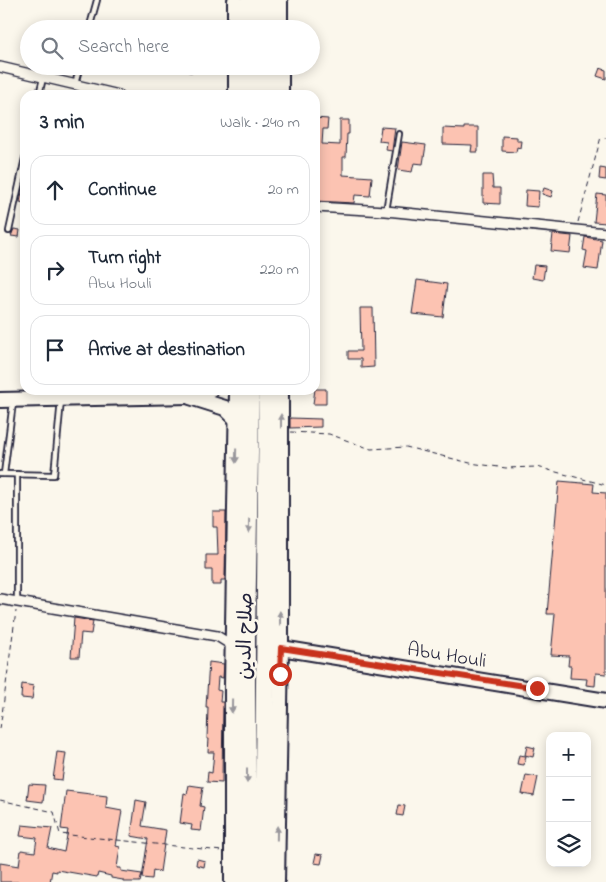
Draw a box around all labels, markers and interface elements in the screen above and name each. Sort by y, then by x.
search box [20,20,320,75]
icon: search [38,34,66,62]
text: Search here [78,34,169,61]
text: 3 min [40,108,84,138]
text: Walk · 240 m [220,111,300,135]
icon: ahead [41,176,69,204]
text: Continue [88,177,156,204]
text: 20 m [268,178,299,202]
text: Turn right [88,245,161,272]
icon: right [41,256,69,284]
text: 220 m [260,258,299,282]
text: Abu Houli [88,272,152,296]
icon: arrive [41,336,69,364]
text: Arrive at destination [88,337,245,364]
one-way arrow [277,413,285,429]
one-way arrow [232,448,240,464]
one-way arrow [244,518,252,534]
street label: صلاح الدين [231,592,262,680]
one-way arrow [276,610,284,626]
street label: Abu Houli [405,636,488,677]
route start [269,663,292,686]
route end [526,677,549,700]
one-way arrow [228,698,236,714]
map controls [546,732,591,867]
button: + [546,732,591,777]
one-way arrow [243,768,251,784]
button: − [546,777,591,822]
button: layers [546,822,591,867]
one-way arrow [273,825,281,841]

